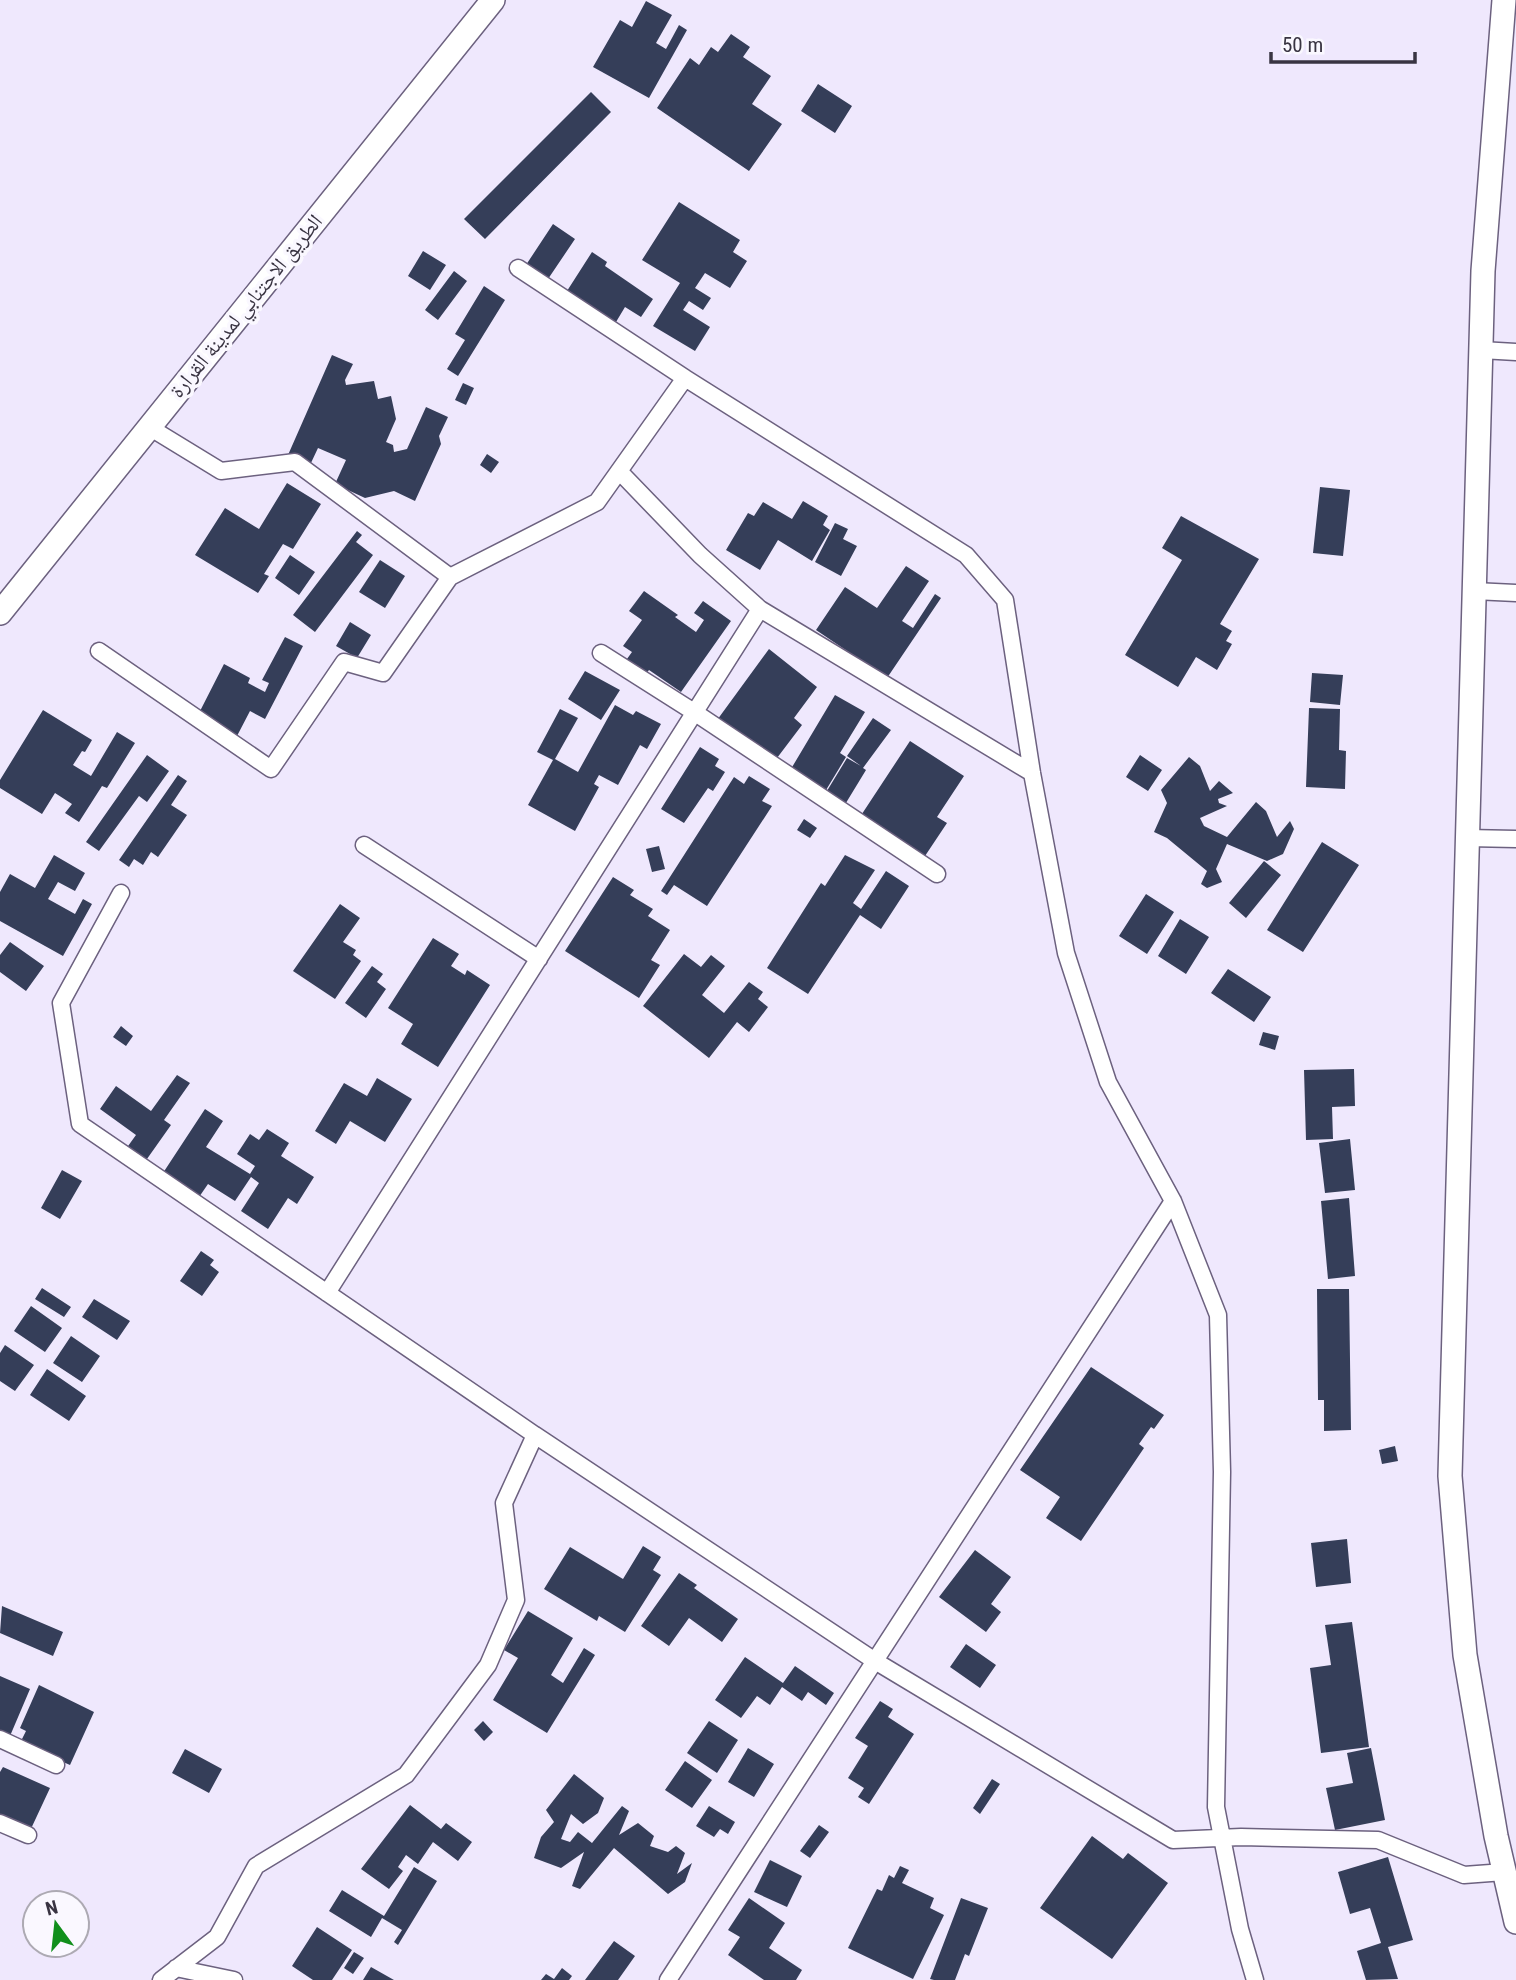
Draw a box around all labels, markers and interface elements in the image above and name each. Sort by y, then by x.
scale bar [1271,21,1414,65]
text: 50 m [1282,33,1323,57]
street label: الطريق الاجتنابي لمدينة القرارة [165,210,331,405]
north arrow [21,1889,91,1959]
text: N [43,1895,60,1921]

